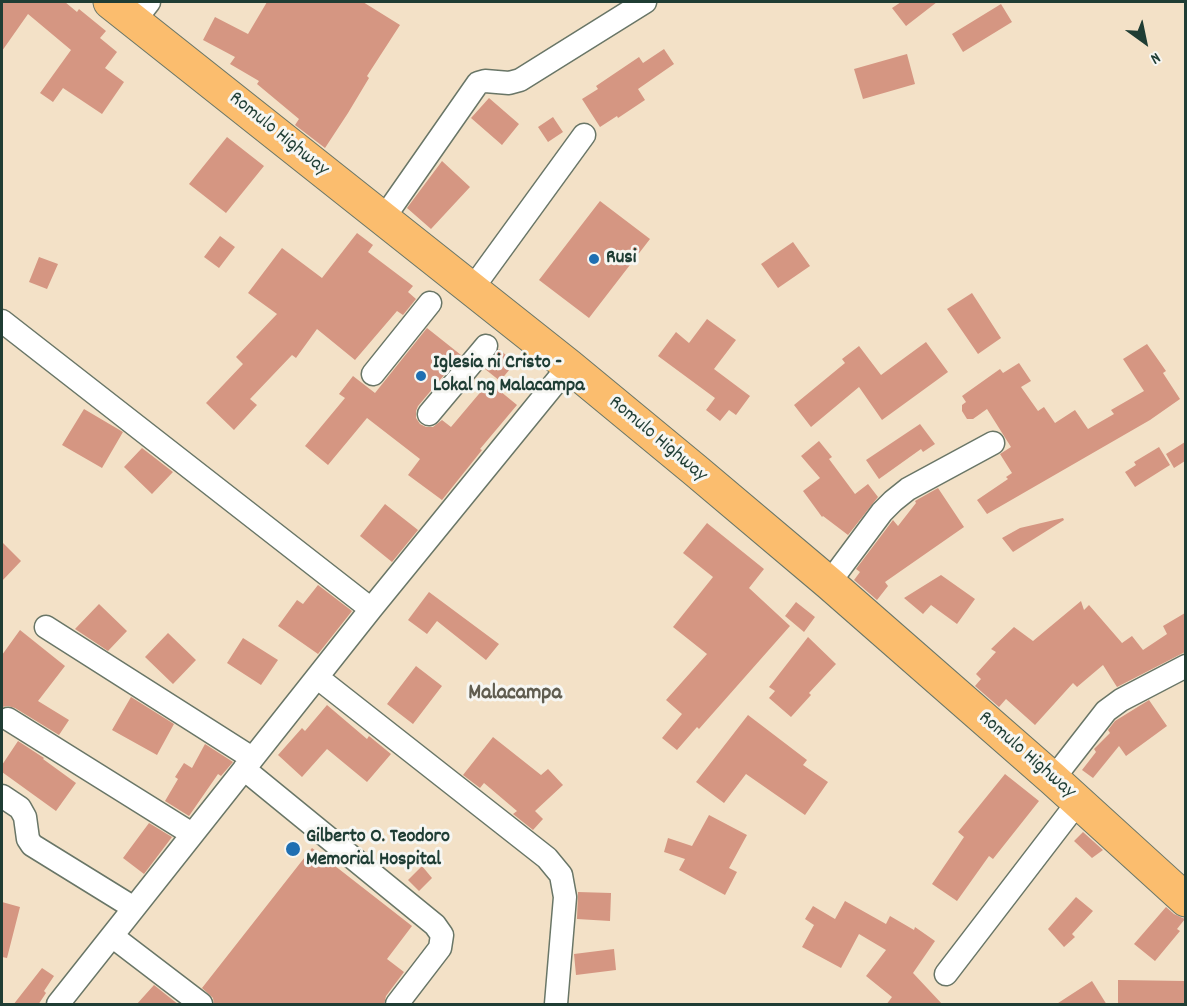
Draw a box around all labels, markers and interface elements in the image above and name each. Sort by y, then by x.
north arrow [1115,12,1175,72]
text: N [1145,46,1165,69]
street label: Romulo Highway [223,87,333,183]
place label: Rusi [606,247,636,271]
marker: Rusi [587,252,601,266]
place label: Iglesia ni Cristo - Lokal ng Malacampa [433,352,585,399]
marker: Iglesia ni Cristo - Lokal ng Malacampa [414,369,428,383]
street label: Romulo Highway [603,392,711,488]
district label: Malacampa [468,682,562,708]
street label: Romulo Highway [972,707,1080,805]
place label: Gilberto O. Teodoro Memorial Hospital [306,826,450,873]
marker: Gilberto O. Teodoro Memorial Hospital [284,840,302,858]

